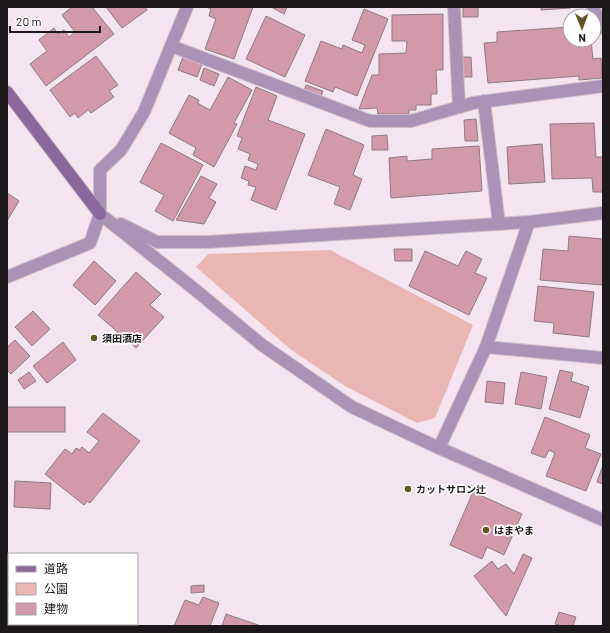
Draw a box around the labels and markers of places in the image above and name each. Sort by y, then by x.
place label: 須田酒店 [102,332,142,344]
marker: 須田酒店 [89,333,99,343]
place label: カットサロン辻 [416,483,486,495]
marker: カットサロン辻 [403,484,413,494]
place label: はまやま [494,524,534,536]
marker: はまやま [481,525,491,535]

